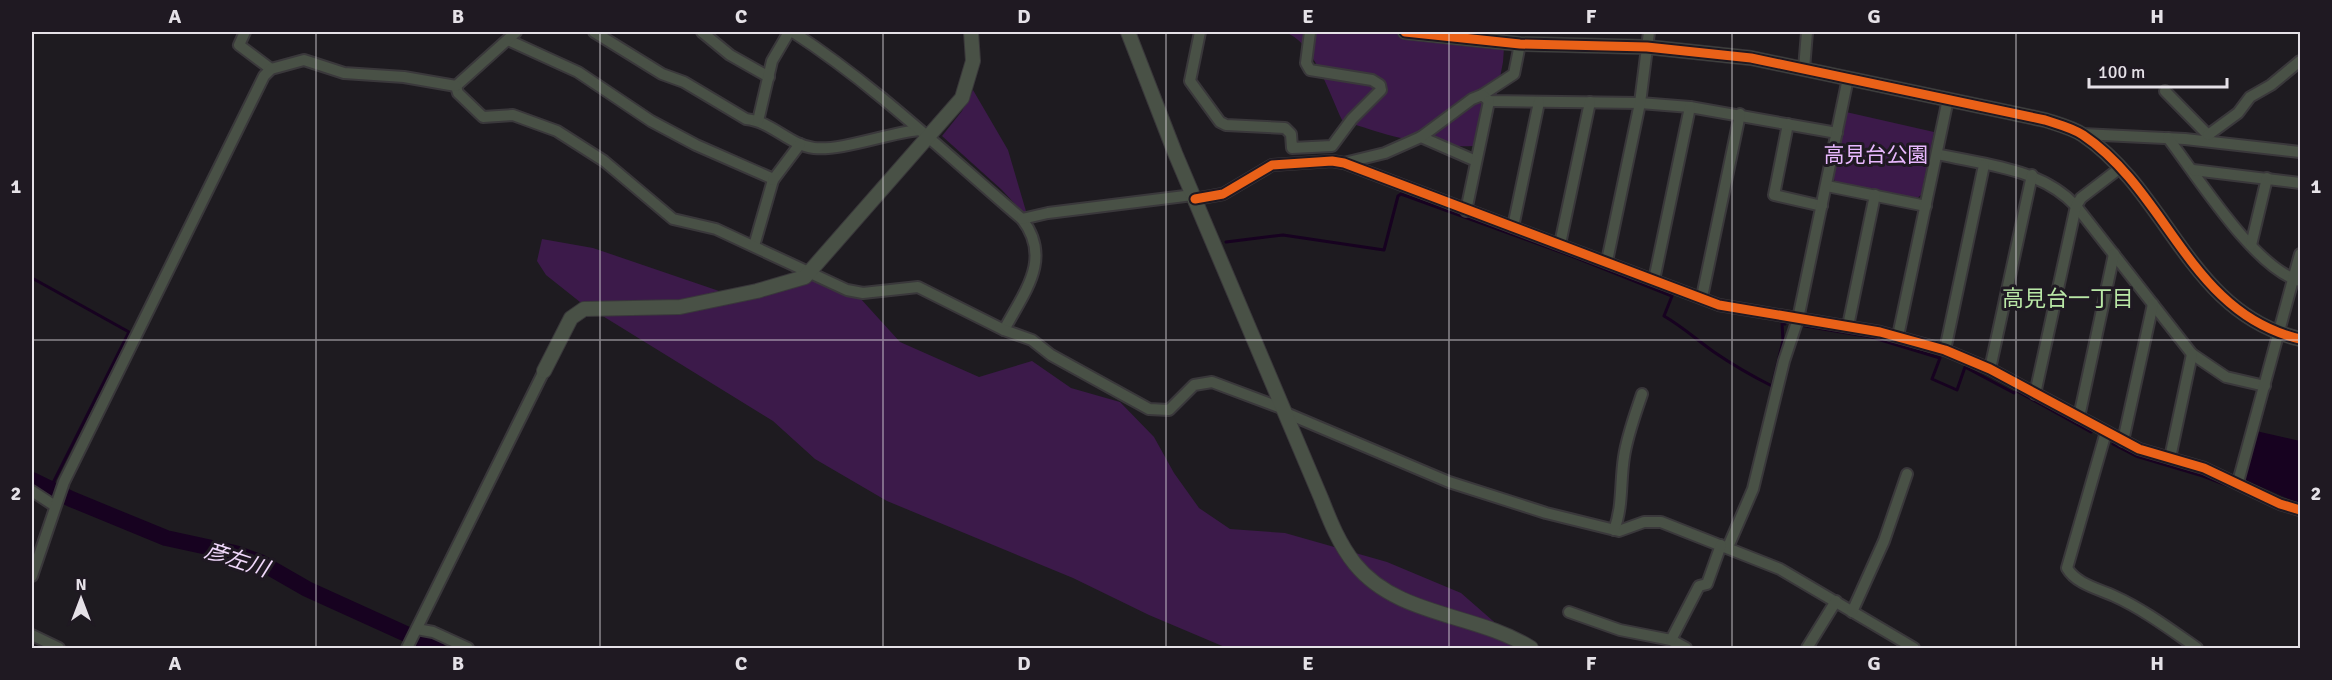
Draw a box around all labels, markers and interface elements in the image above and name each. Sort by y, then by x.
text: A [169,4,182,29]
text: B [452,4,464,29]
text: C [735,4,747,29]
text: D [1017,4,1031,29]
text: E [1302,4,1314,29]
text: F [1586,4,1597,29]
text: G [1867,4,1881,29]
text: H [2150,4,2164,29]
scale bar [2089,51,2227,89]
text: 100 m [2098,61,2145,83]
park label: 高見台公園 [1824,142,1929,168]
text: 1 [11,174,22,199]
text: 1 [2311,174,2322,199]
district label: 高見台一丁目 [2002,285,2134,312]
text: 2 [11,481,21,506]
text: 2 [2311,481,2321,506]
water label: 彦左川 [201,536,274,583]
north arrow [51,569,111,629]
text: N [75,575,87,595]
text: A [169,651,182,676]
text: B [452,651,464,676]
text: C [735,651,747,676]
text: D [1017,651,1031,676]
text: E [1302,651,1314,676]
text: F [1586,651,1597,676]
text: G [1867,651,1881,676]
text: H [2150,651,2164,676]

